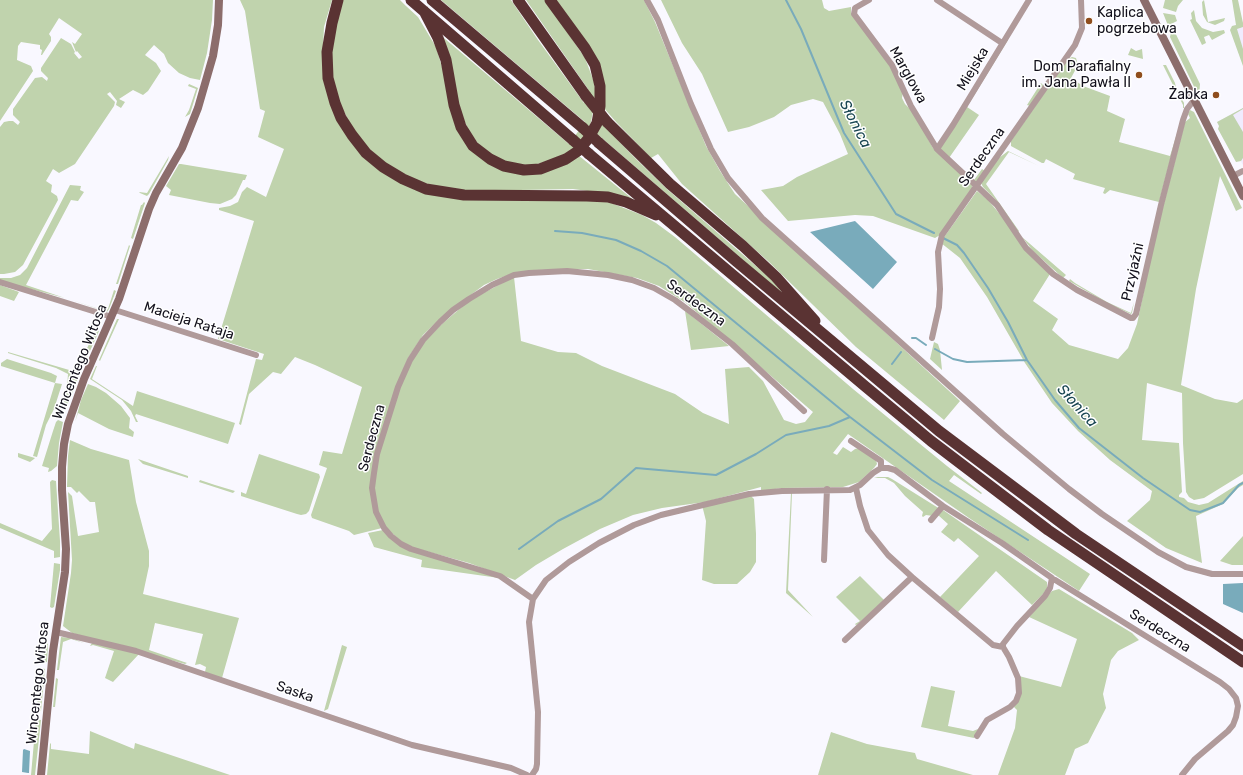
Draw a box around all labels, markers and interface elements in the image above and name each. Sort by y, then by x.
place label: Kaplica pogrzebowa [1097,5,1177,38]
marker: Kaplica pogrzebowa [1084,16,1094,26]
street label: Marglowa [886,44,930,106]
street label: Miejska [953,44,993,94]
place label: Dom Parafialny im. Jana Pawła II [1022,59,1131,92]
marker: Dom Parafialny im. Jana Pawła II [1134,70,1144,80]
place label: Żabka [1169,87,1208,103]
marker: Żabka [1211,90,1221,100]
water label: Słonica [835,97,875,151]
street label: Serdeczna [955,124,1009,190]
street label: Przyjaźni [1118,241,1148,303]
street label: Serdeczna [663,276,729,330]
street label: Macieja Rataja [142,298,236,344]
street label: Wincentego Witosa [49,302,111,422]
water label: Słonica [1053,381,1101,431]
street label: Serdeczna [355,403,389,473]
street label: Serdeczna [1126,606,1194,656]
street label: Wincentego Witosa [23,621,53,745]
street label: Saska [274,678,316,706]

